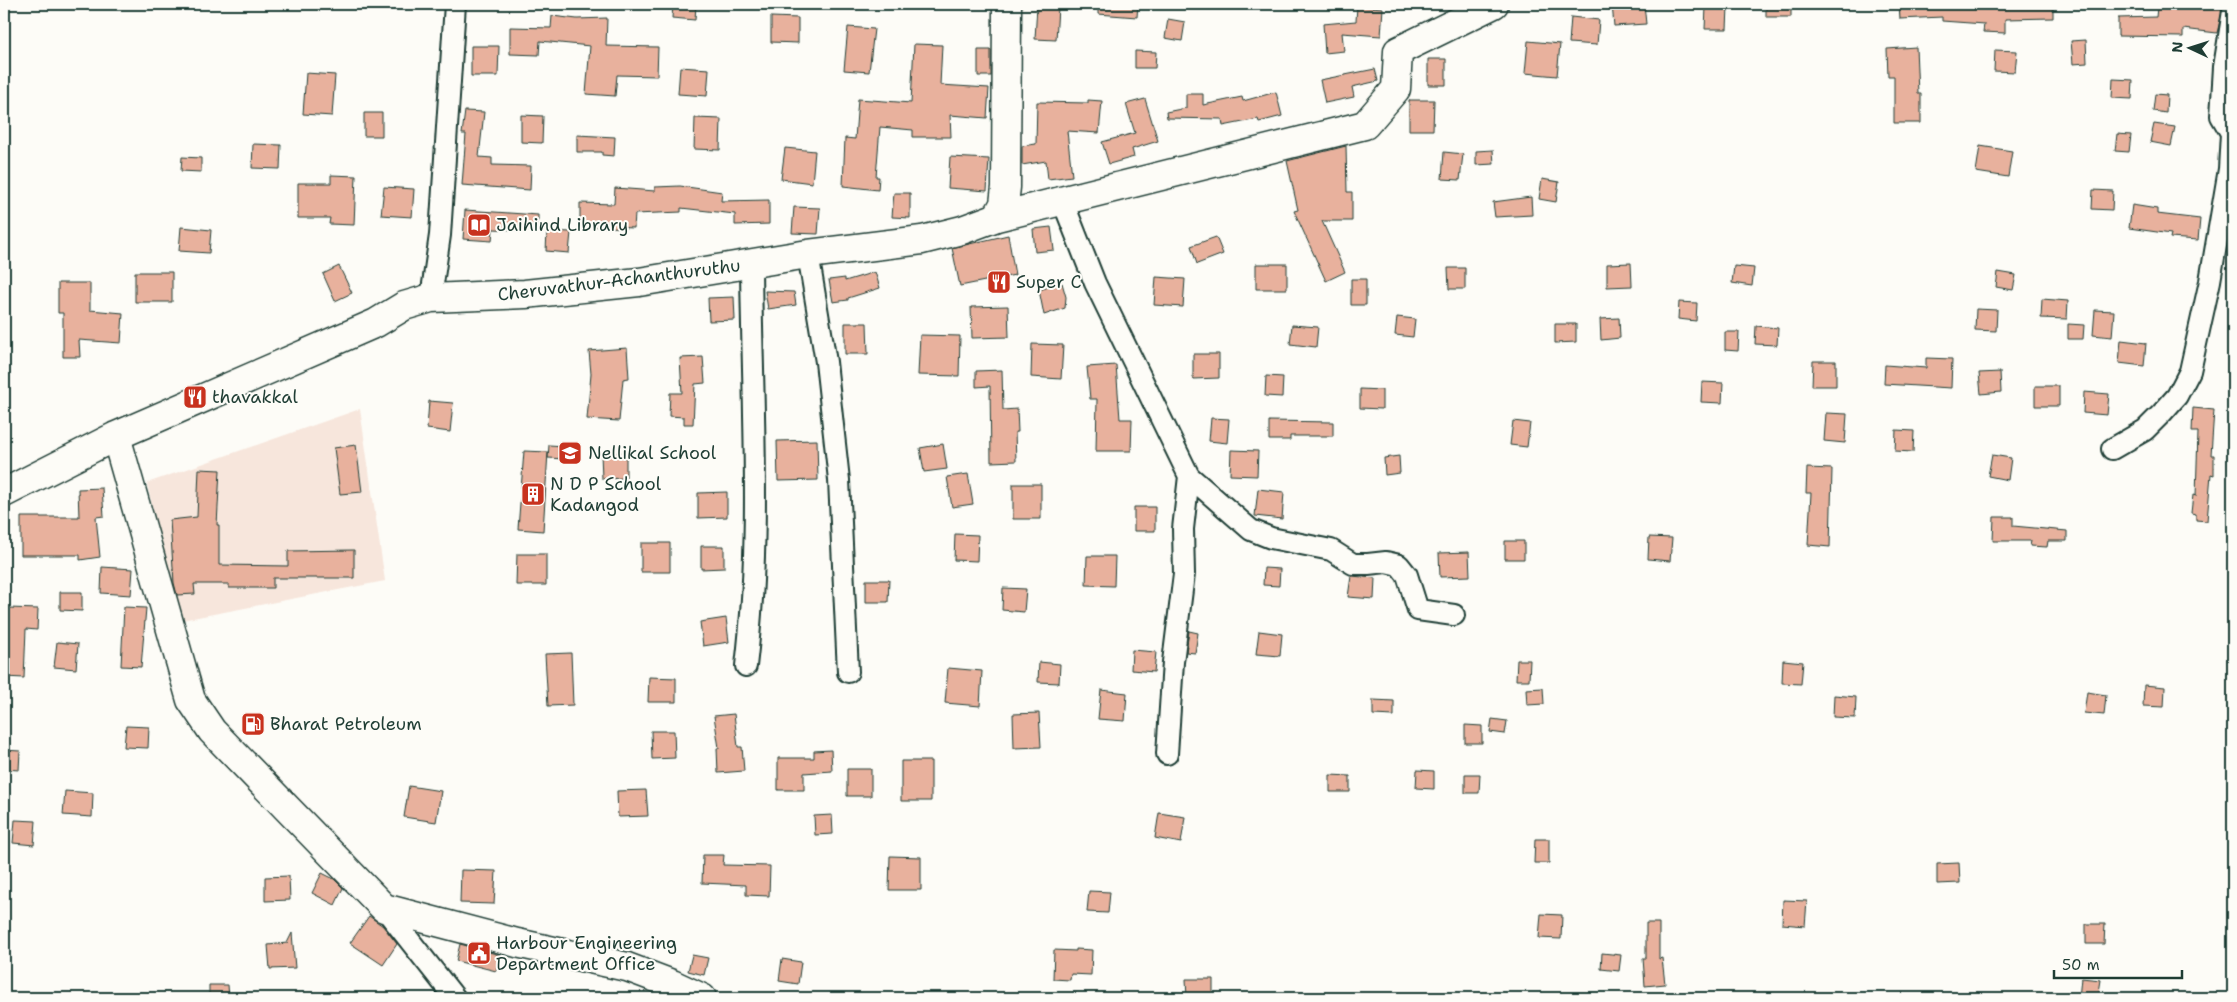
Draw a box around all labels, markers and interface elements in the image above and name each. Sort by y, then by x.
north arrow [2164,22,2214,72]
text: N [2168,41,2186,53]
library icon: Jaihind Library [466,212,492,238]
place label: Jaihind Library [496,213,628,237]
street label: Cheruvathur-Achanthuruthu [496,253,742,307]
restaurant icon: Super C [986,269,1012,295]
place label: Super C [1016,270,1082,294]
restaurant icon: thavakkal [182,384,208,410]
place label: thavakkal [212,385,298,409]
school or university icon: Nellikal School [557,440,583,466]
place label: Nellikal School [588,441,717,465]
place label: N D P School Kadangod [550,472,662,517]
building icon: N D P School Kadangod [520,481,546,507]
fuel station icon: Bharat Petroleum [240,711,266,737]
place label: Bharat Petroleum [270,712,422,736]
place label: Harbour Engineering Department Office [496,931,677,976]
public building icon: Harbour Engineering Department Office [466,940,492,966]
scale bar [2054,947,2182,979]
text: 50 m [2062,955,2100,975]

